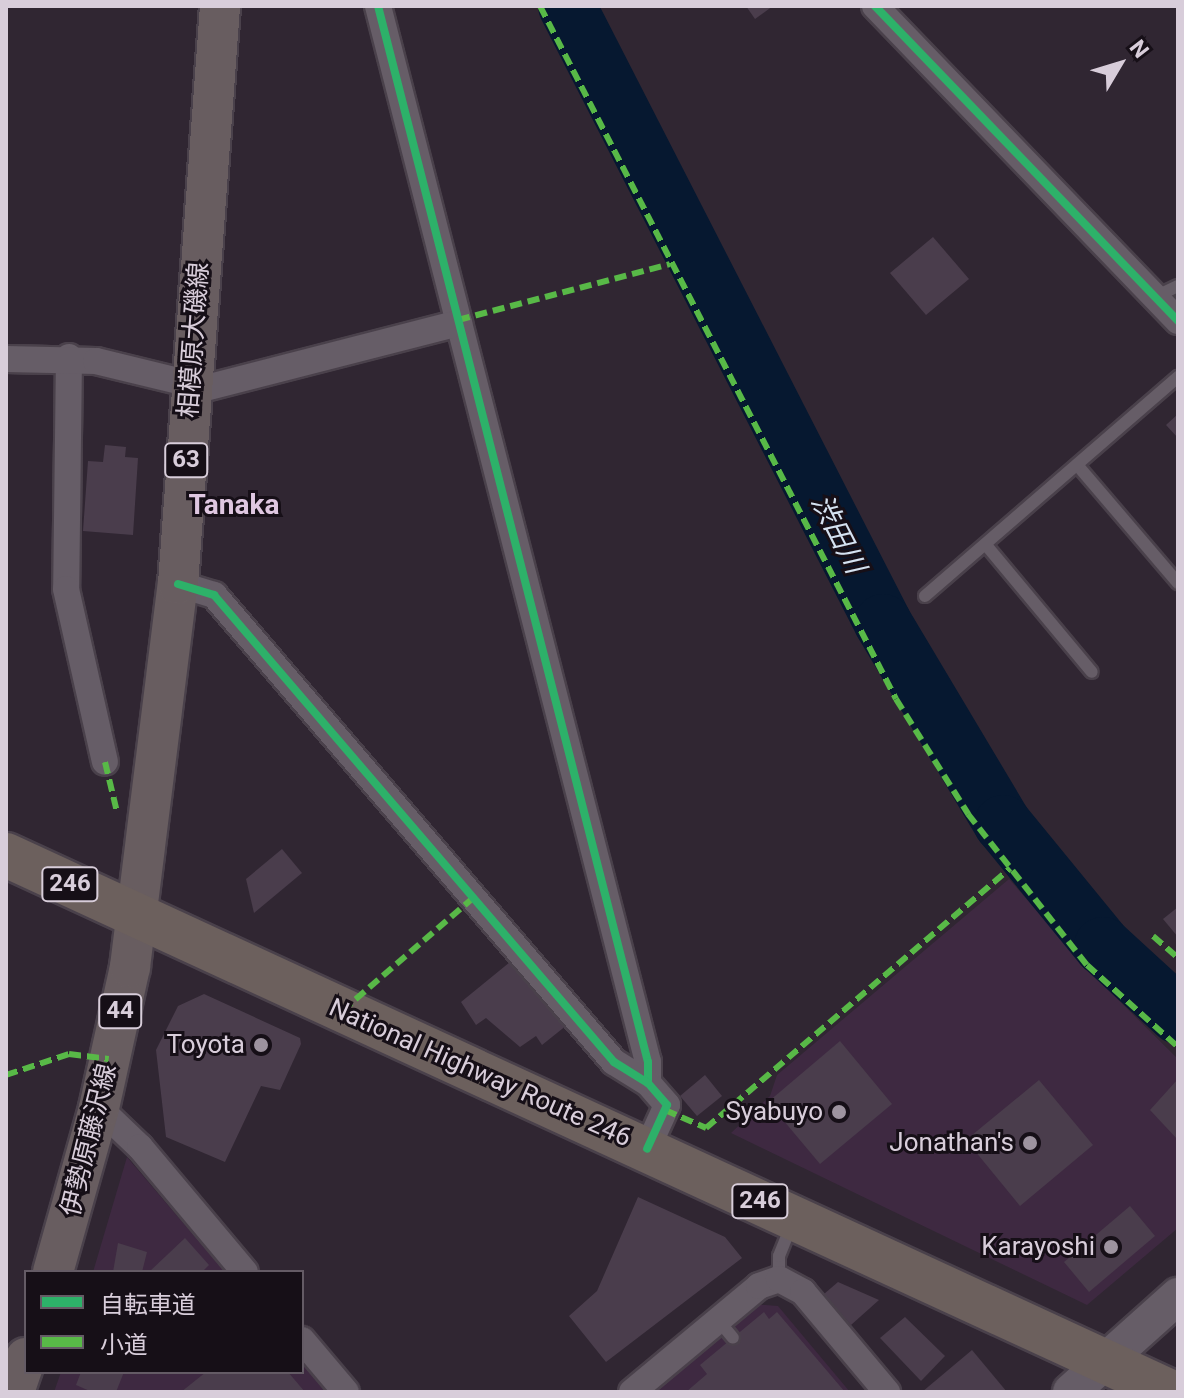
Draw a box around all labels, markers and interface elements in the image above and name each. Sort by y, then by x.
north arrow [1080,24,1160,104]
text: N [1125,35,1154,63]
street label: 相模原大磯線 [173,261,215,419]
road number: 63 [164,440,208,480]
district label: Tanaka [189,488,279,522]
water label: 渋田川 [804,489,872,579]
road number: 246 [40,864,100,904]
road number: 44 [98,991,142,1031]
street label: National Highway Route 246 [324,992,636,1154]
place label: Toyota [167,1029,245,1061]
marker: Toyota [252,1036,270,1054]
street label: 伊勢原藤沢線 [55,1061,123,1219]
place label: Syabuyo [725,1096,823,1128]
marker: Syabuyo [830,1103,848,1121]
place label: Jonathan's [889,1127,1014,1159]
marker: Jonathan's [1021,1134,1039,1152]
road number: 246 [730,1181,790,1221]
place label: Karayoshi [981,1231,1095,1263]
marker: Karayoshi [1102,1238,1120,1256]
legend [24,1270,304,1374]
text: 自転車道 [100,1291,196,1319]
text: 小道 [100,1331,148,1359]

